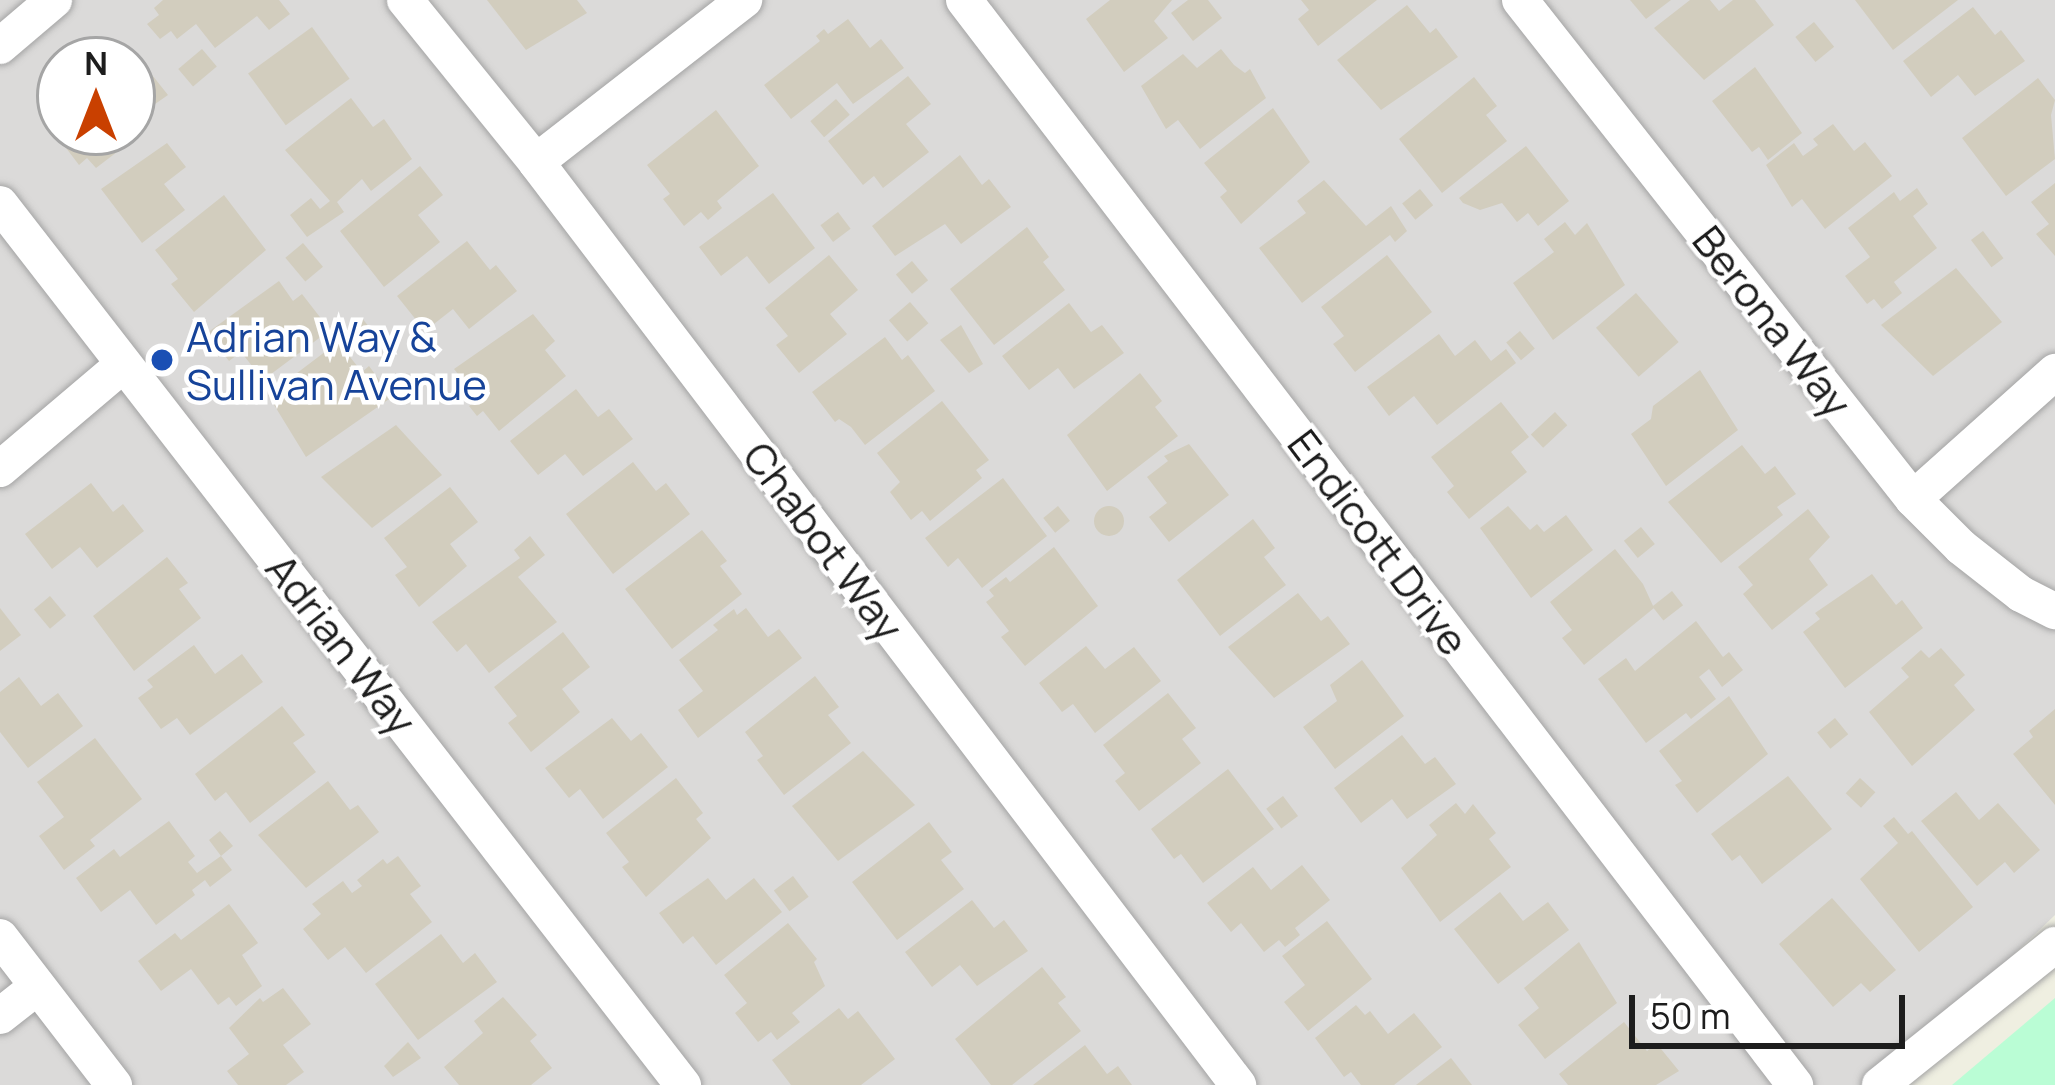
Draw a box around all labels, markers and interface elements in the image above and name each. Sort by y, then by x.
north arrow [36,36,156,156]
text: N [84,40,108,85]
street label: Berona Way [1683,216,1863,426]
place label: Adrian Way & Sullivan Avenue [186,311,487,410]
marker: Adrian Way & Sullivan Avenue [149,347,175,373]
street label: Endicott Drive [1278,420,1480,664]
street label: Chabot Way [733,432,915,650]
street label: Adrian Way [256,544,428,744]
scale bar [1635,971,1911,1045]
text: 50 m [1650,991,1730,1040]

